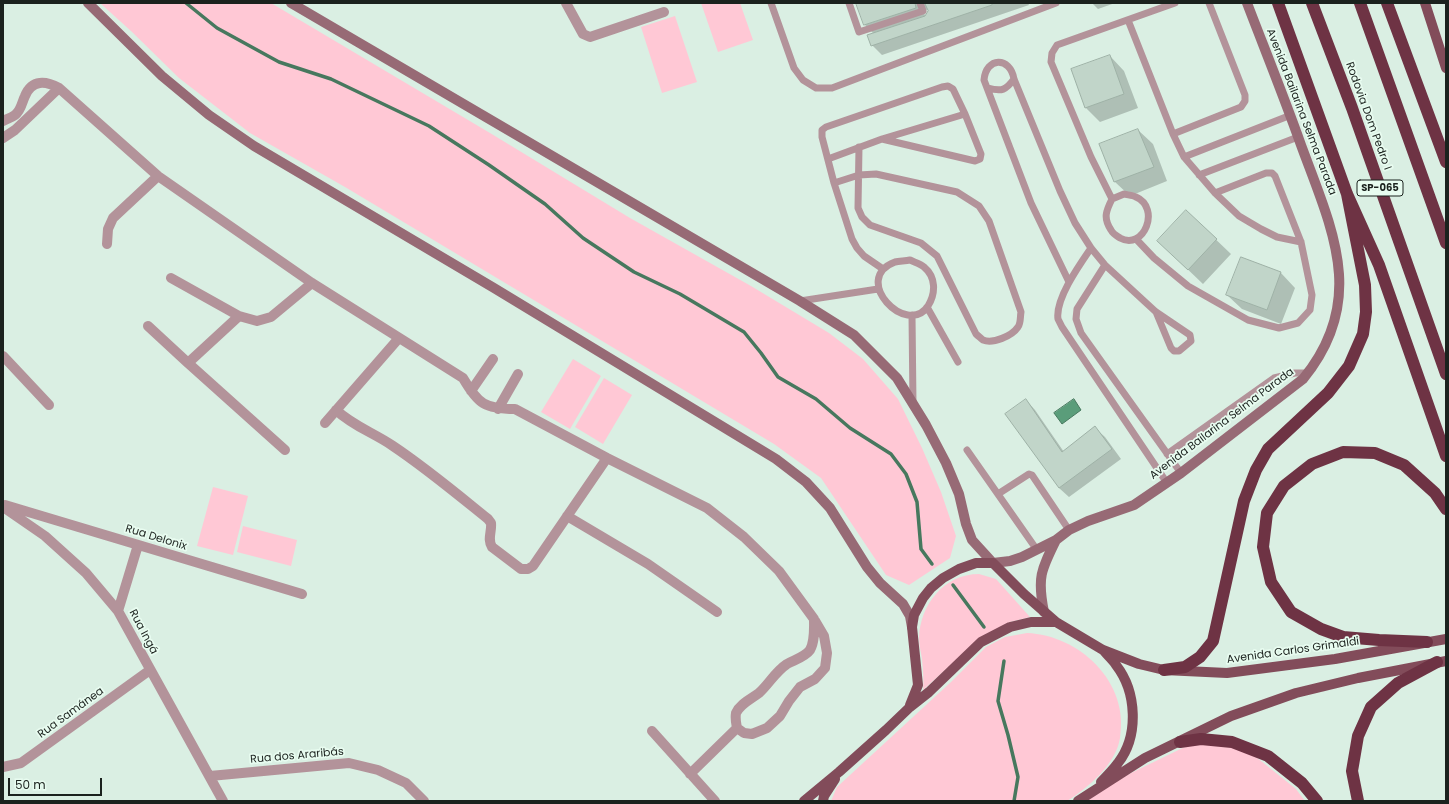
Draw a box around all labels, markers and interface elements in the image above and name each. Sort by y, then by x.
street label: Avenida Bailarina Selma Parada [1263,27,1339,197]
street label: Rodovia Dom Pedro I [1342,60,1394,172]
road number: SP-065 [1357,180,1403,196]
street label: Avenida Bailarina Selma Parada [1147,365,1297,483]
street label: Rua Delonix [124,522,188,554]
street label: Rua Ingá [126,607,160,657]
street label: Avenida Carlos Grimaldi [1226,635,1360,667]
street label: Rua Samánea [36,685,106,741]
street label: Rua dos Araribás [250,745,344,767]
scale bar [10,770,104,796]
text: 50 m [15,776,46,793]

